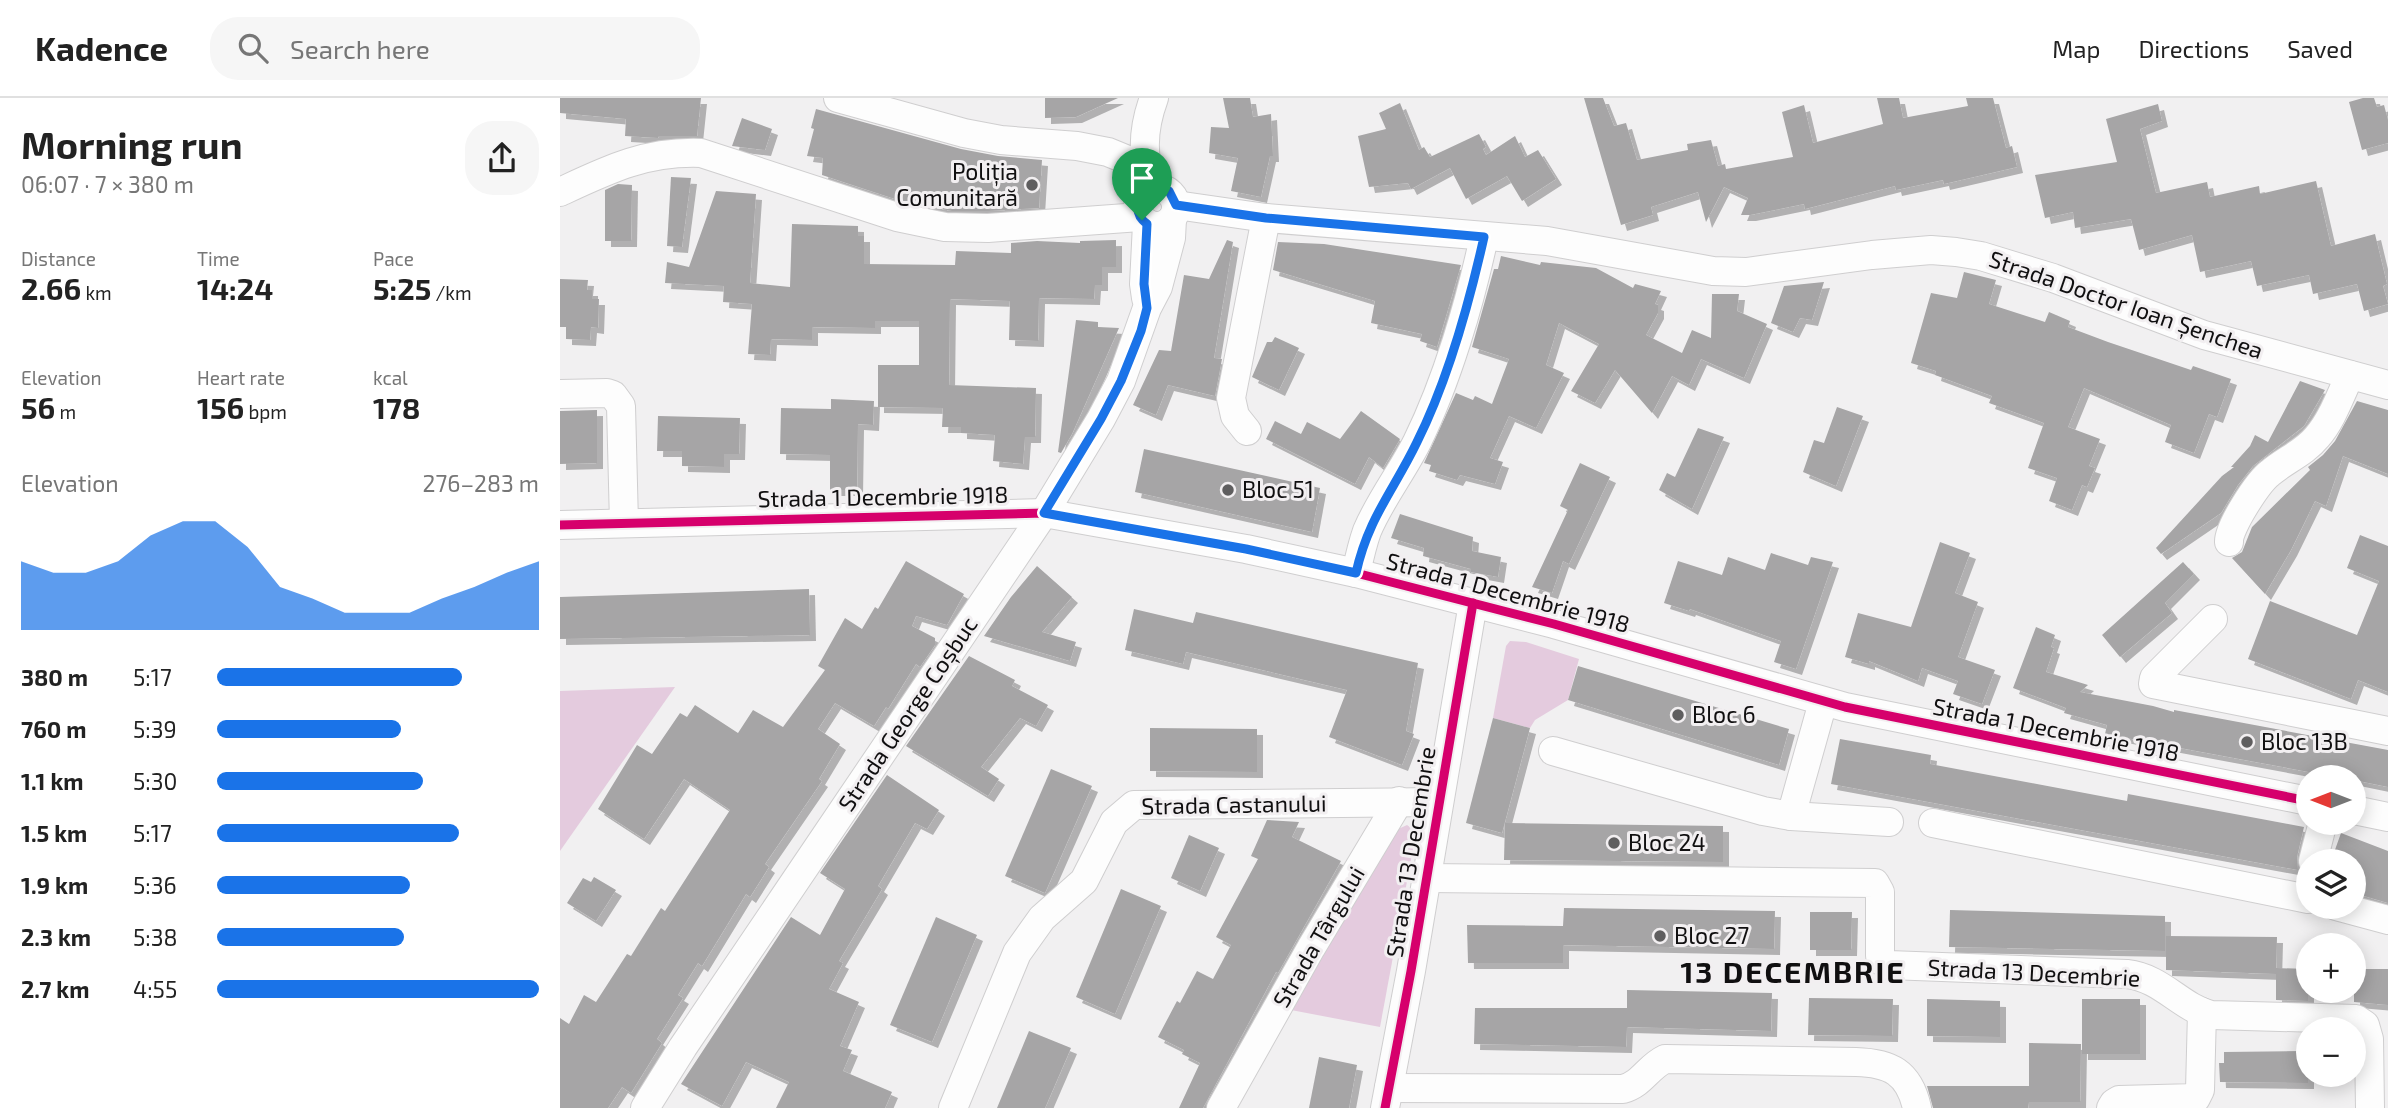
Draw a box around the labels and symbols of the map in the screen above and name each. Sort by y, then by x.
pin [1112,148,1172,220]
place label: Poliția Comunitară [896,157,1018,211]
marker: Poliția Comunitară [1024,177,1040,193]
street label: Strada Doctor Ioan Șenchea [1985,244,2267,366]
place label: Bloc 51 [1242,475,1314,503]
street label: Strada 1 Decembrie 1918 [757,480,1009,512]
marker: Bloc 51 [1220,482,1236,498]
street label: Strada 1 Decembrie 1918 [1384,546,1633,638]
street label: Strada George Coșbuc [832,611,984,817]
street label: Strada 1 Decembrie 1918 [1930,691,2182,767]
place label: Bloc 6 [1692,700,1756,728]
marker: Bloc 6 [1670,707,1686,723]
place label: Bloc 13B [2261,727,2348,755]
marker: Bloc 13B [2239,734,2255,750]
street label: Strada 13 Decembrie [1380,744,1440,959]
north arrow [2296,765,2366,835]
street label: Strada Castanului [1141,788,1327,820]
place label: Bloc 24 [1628,828,1706,856]
marker: Bloc 24 [1606,835,1622,851]
street label: Strada Târgului [1266,861,1370,1012]
place label: Bloc 27 [1674,921,1749,949]
marker: Bloc 27 [1652,928,1668,944]
street label: Strada 13 Decembrie [1927,952,2141,992]
district label: 13 DECEMBRIE [1680,953,1906,989]

